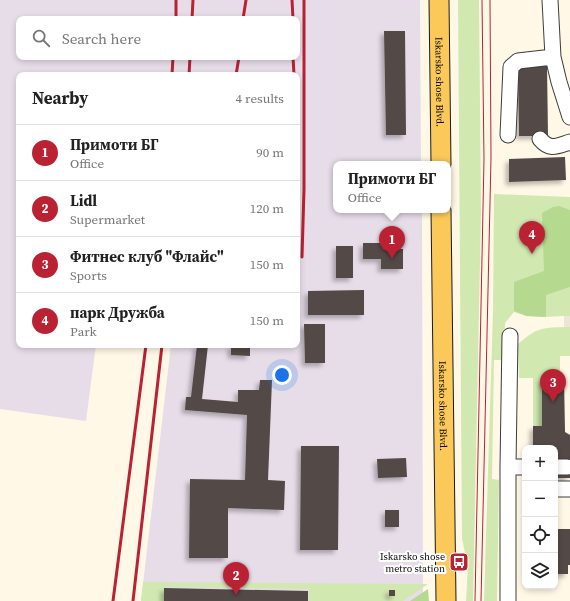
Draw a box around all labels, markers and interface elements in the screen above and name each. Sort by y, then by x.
search box [16,16,300,60]
icon: search [30,27,52,49]
text: Search here [62,28,141,49]
street label: Iskarsko shose Blvd. [433,37,447,127]
text: Nearby [32,86,88,110]
text: 4 results [236,90,284,107]
text: Примоти БГ [70,134,159,155]
text: 1 [41,144,49,161]
text: 90 m [256,144,284,161]
text: Office [70,155,104,172]
popup [333,161,451,213]
text: Примоти БГ [348,168,436,189]
text: Office [348,189,382,206]
text: Lidl [70,190,97,211]
text: 2 [41,200,49,217]
text: 120 m [250,200,284,217]
text: Supermarket [70,211,145,228]
pin: 4 [519,221,545,254]
pin: 1 [379,226,405,259]
text: Фитнес клуб "Флайс" [70,246,224,267]
text: 3 [41,256,49,273]
text: 150 m [250,256,284,273]
text: Sports [70,267,107,284]
text: парк Дружба [70,302,165,323]
text: 4 [41,312,49,329]
text: 150 m [250,312,284,329]
text: Park [70,323,97,340]
street label: Iskarsko shose Blvd. [436,361,451,451]
your location [272,365,292,385]
pin: 3 [540,369,566,402]
map controls [522,445,558,589]
button: + [522,445,558,481]
button: − [522,481,558,517]
button: locate [522,517,558,553]
place label: Iskarsko shose metro station [380,550,445,575]
bus stop icon: Iskarsko shose metro station [448,551,470,573]
button: layers [522,553,558,589]
pin: 2 [223,562,249,595]

